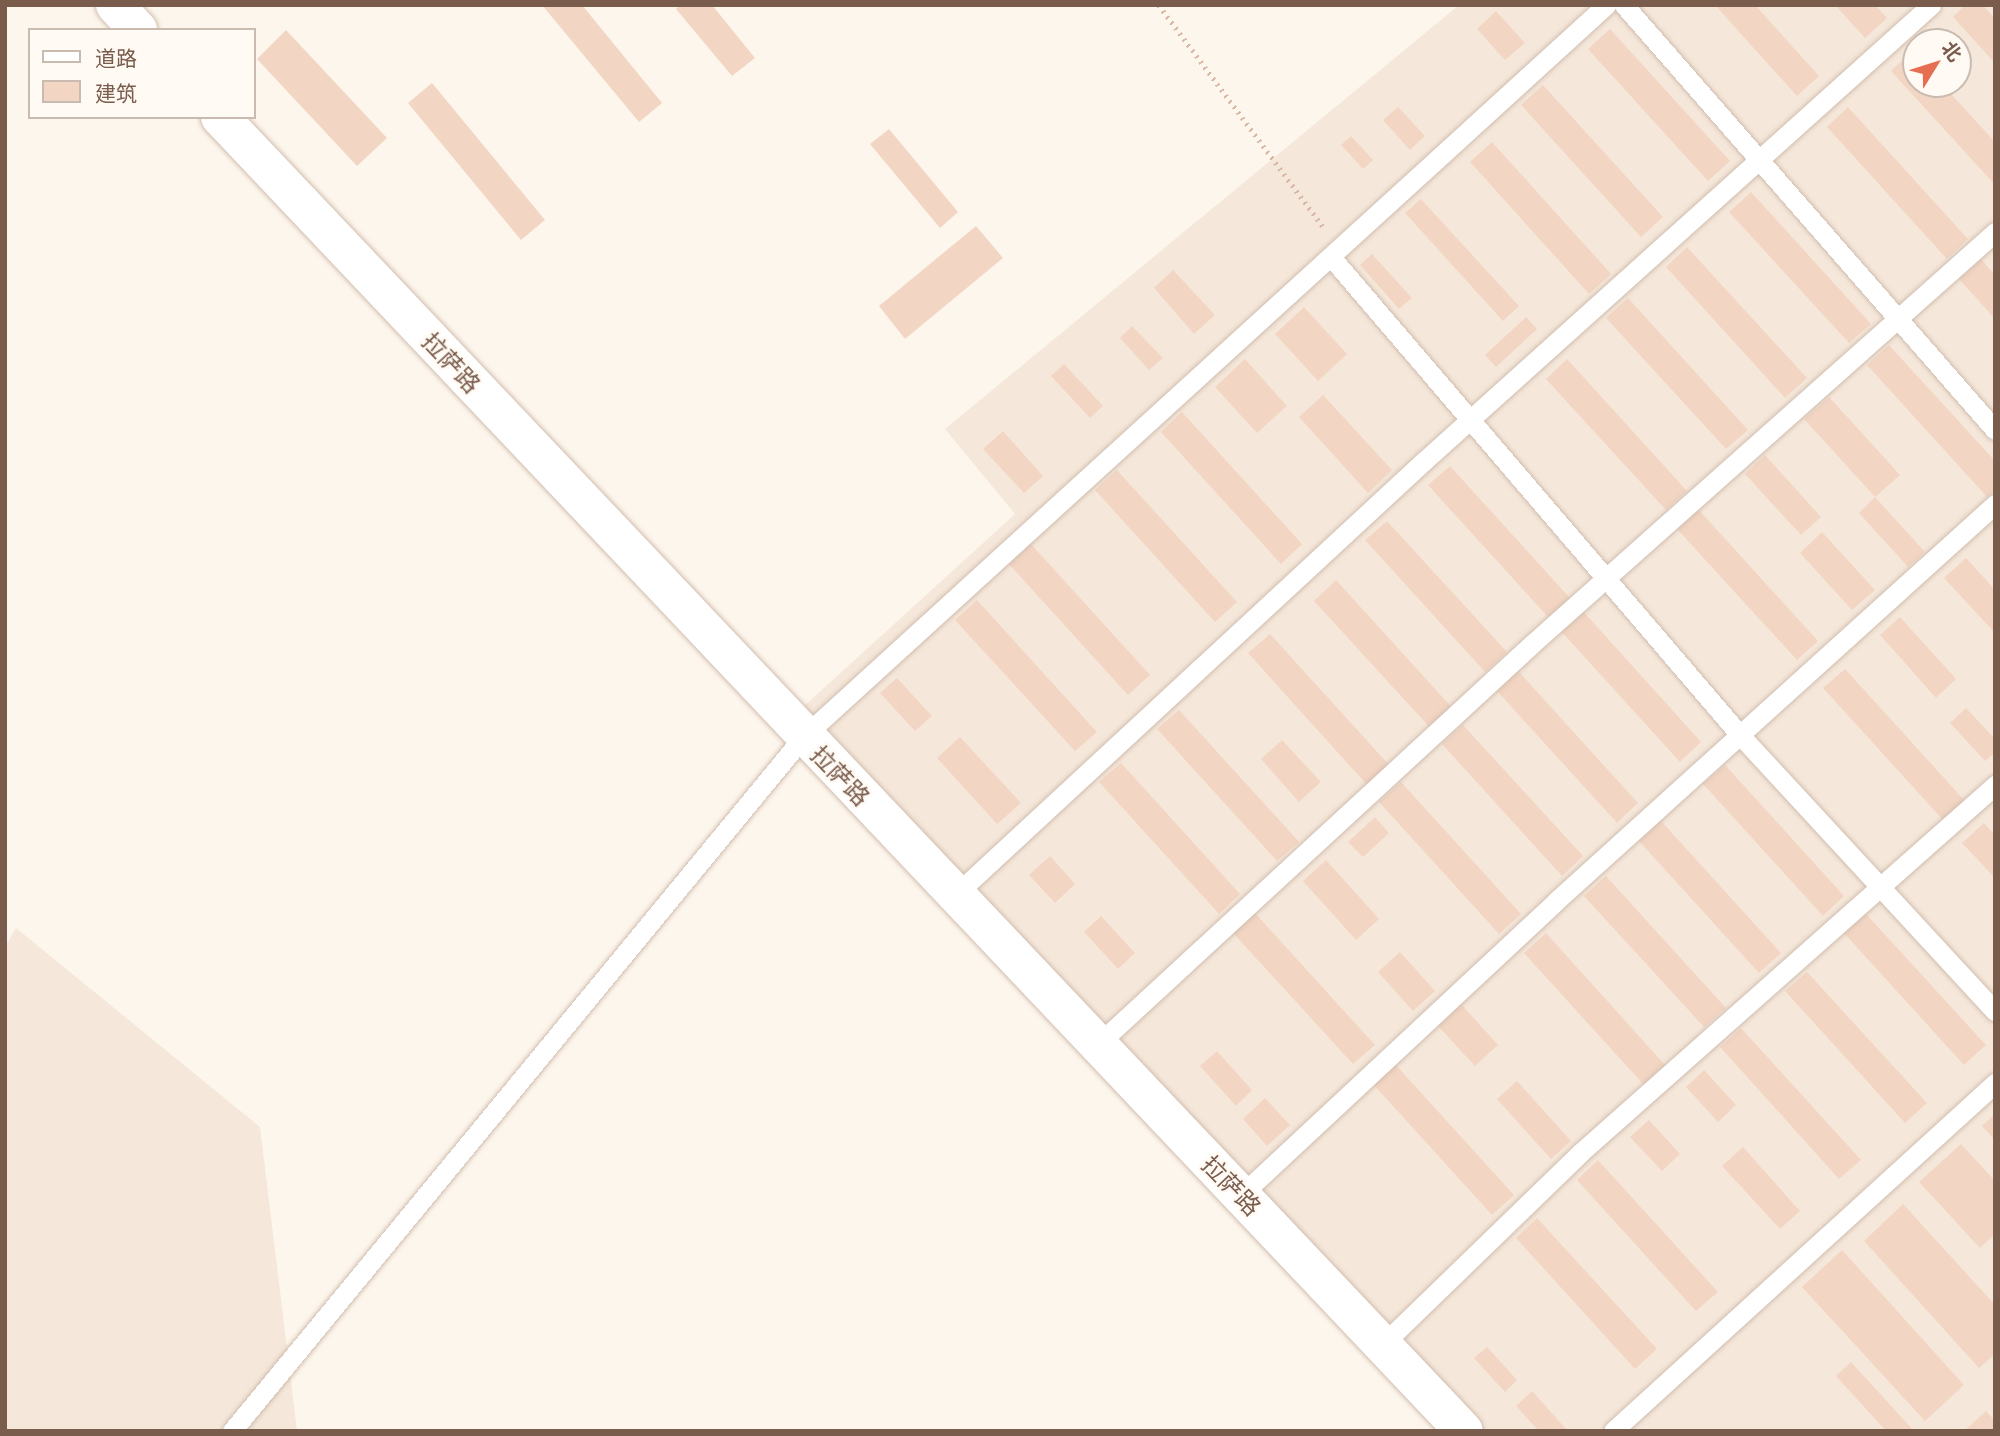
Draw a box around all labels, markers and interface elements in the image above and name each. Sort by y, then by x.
legend [28,28,256,119]
north arrow [1902,28,1972,98]
text: 北 [1937,36,1967,66]
text: 道路 [95,44,137,72]
text: 建筑 [95,79,137,107]
street label: 拉萨路 [416,327,486,399]
street label: 拉萨路 [805,740,875,812]
street label: 拉萨路 [1196,1150,1266,1222]

